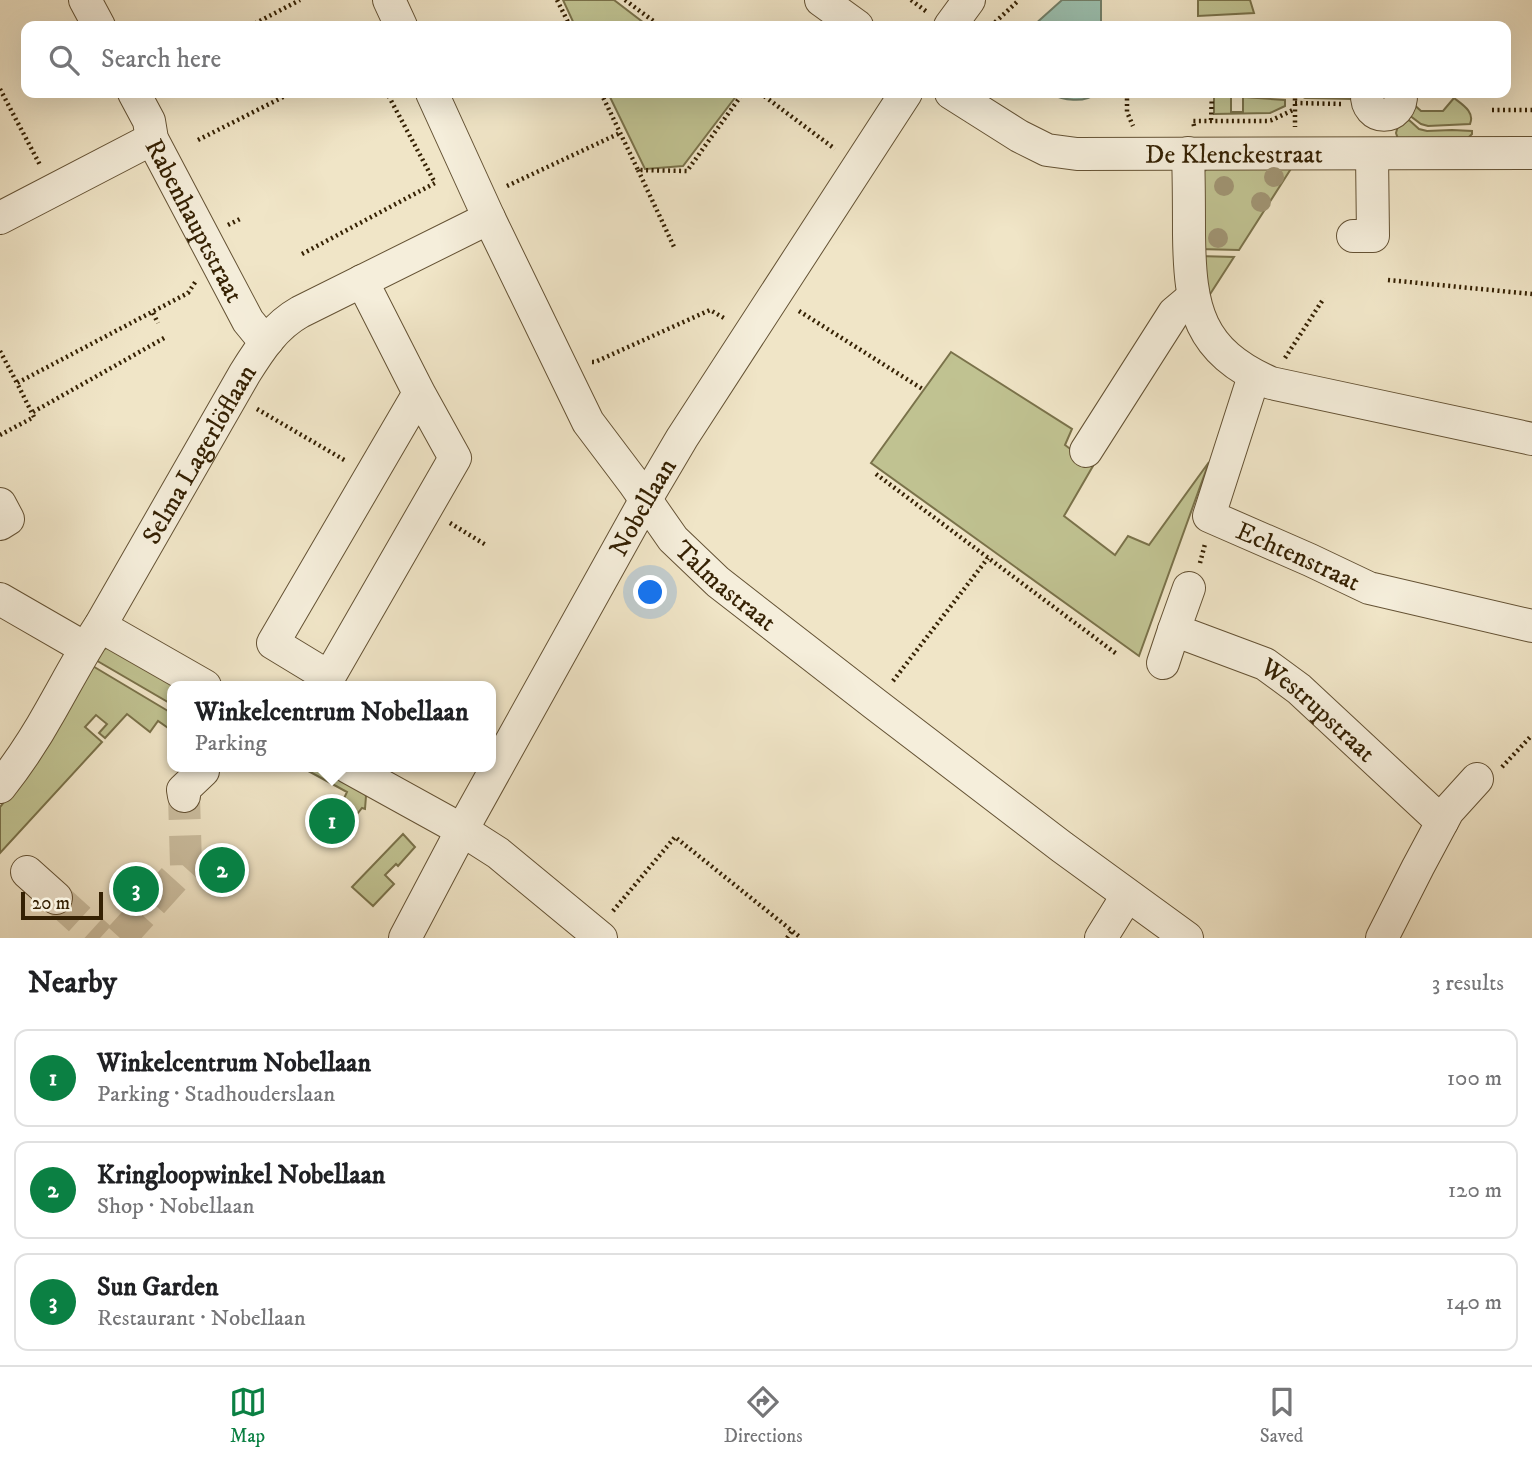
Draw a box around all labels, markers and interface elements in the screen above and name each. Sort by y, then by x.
search box [21,21,1511,98]
icon: search [45,41,83,79]
text: Search here [101,43,221,76]
street label: Rabenhauptstraat [137,133,250,309]
street label: De Klenckestraat [1145,138,1323,172]
street label: Selma Lagerlöflaan [135,358,265,551]
street label: Nobellaan [602,452,685,563]
street label: Echtenstraat [1231,515,1365,600]
street label: Talmastraat [667,534,782,639]
your location [633,575,667,609]
street label: Westrupstraat [1253,651,1382,770]
popup [167,681,496,772]
text: Winkelcentrum Nobellaan [195,696,468,729]
text: Parking [195,729,267,758]
pin: 1 [309,795,355,847]
pin: 2 [199,844,245,896]
pin: 3 [113,863,159,915]
scale bar [21,889,103,921]
text: 20 m [32,892,70,915]
text: Nearby [28,965,117,1002]
text: 3 results [1432,969,1504,998]
text: Winkelcentrum Nobellaan [97,1047,371,1080]
text: 1 [49,1064,57,1093]
text: 100 m [1447,1064,1502,1093]
text: Parking · Stadhouderslaan [97,1080,335,1109]
text: Kringloopwinkel Nobellaan [97,1159,385,1192]
text: 2 [47,1176,59,1205]
text: 120 m [1448,1176,1502,1205]
text: Shop · Nobellaan [97,1192,254,1221]
text: Sun Garden [97,1271,218,1304]
text: 3 [49,1288,57,1317]
text: 140 m [1446,1288,1502,1317]
text: Restaurant · Nobellaan [97,1304,306,1333]
tab: Map [229,1383,267,1448]
tab: Directions [724,1383,803,1448]
tab: Saved [1260,1383,1303,1448]

